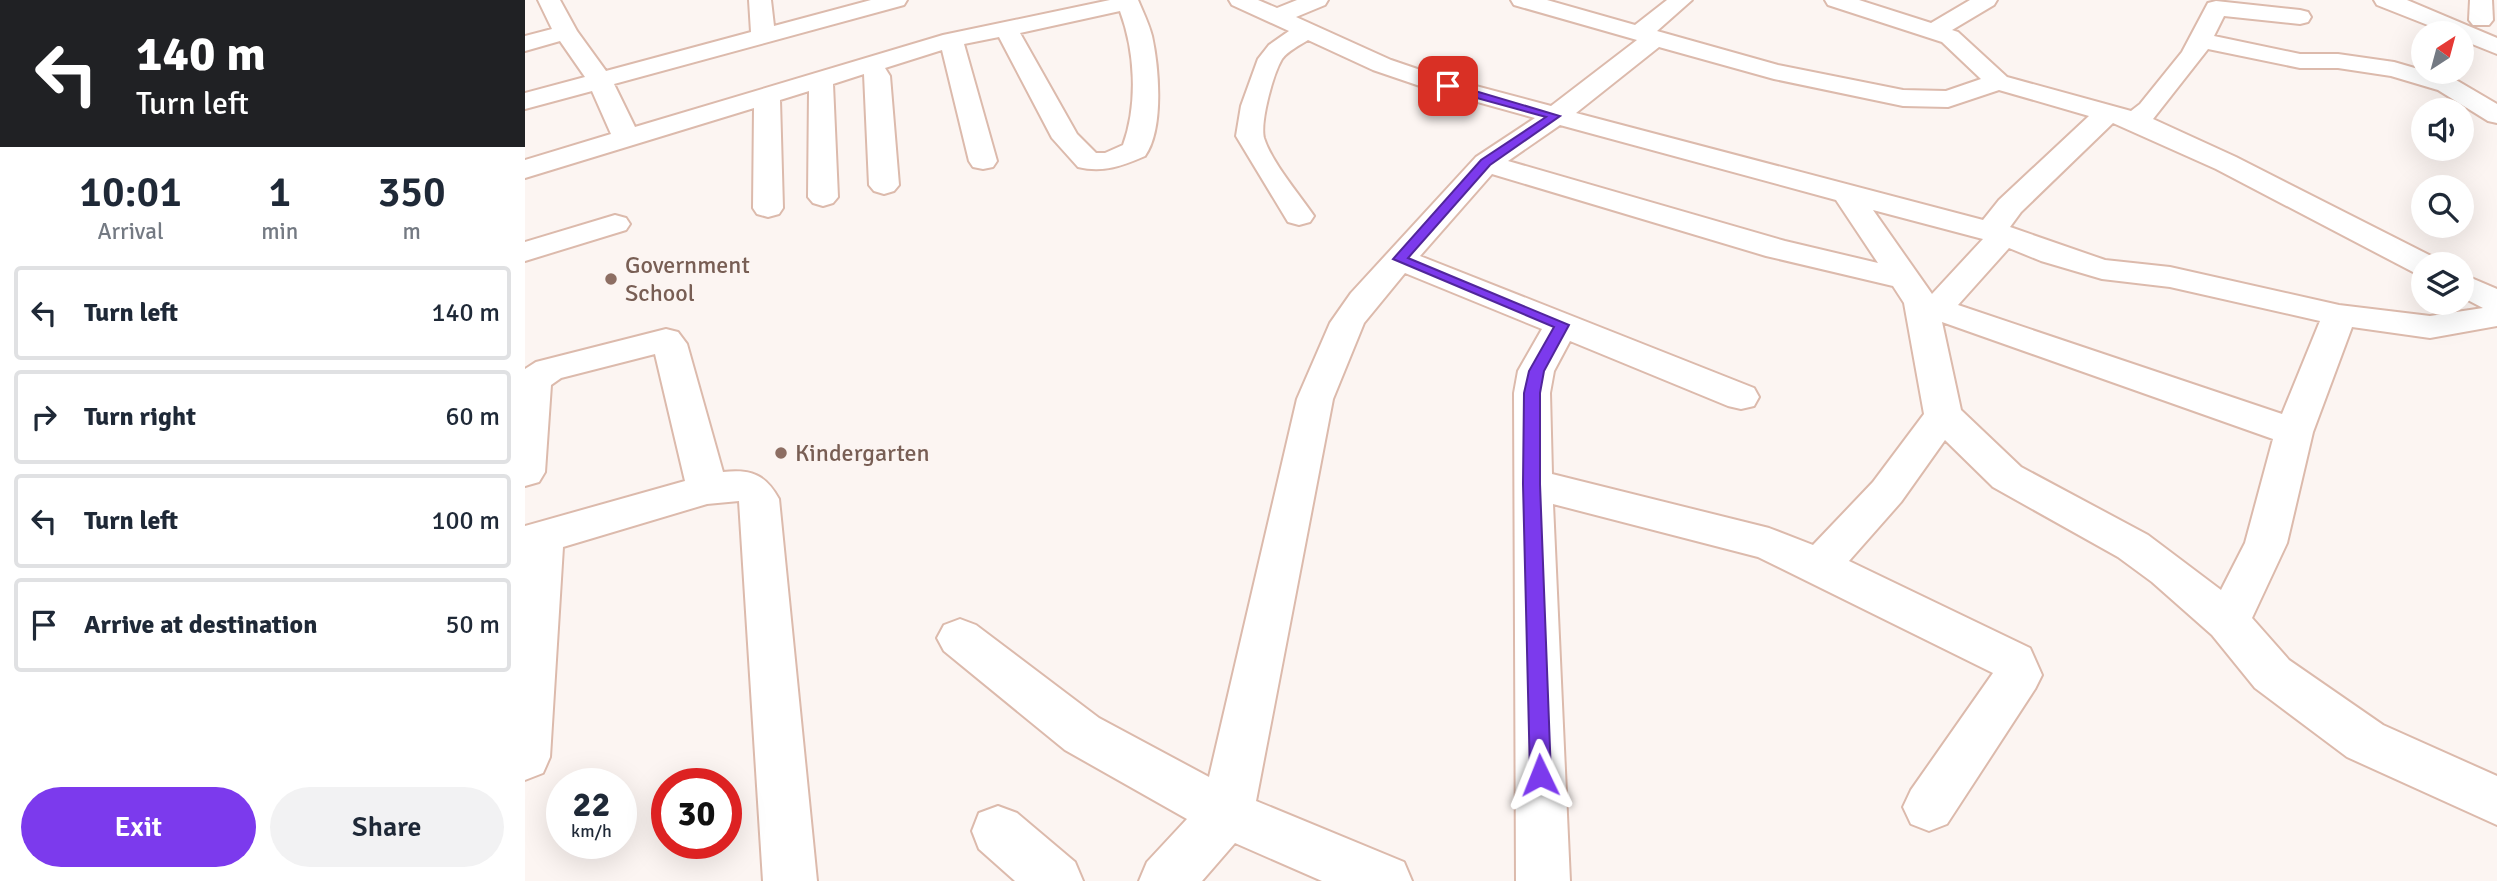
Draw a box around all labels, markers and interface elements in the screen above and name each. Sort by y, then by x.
north arrow [2411,21,2475,84]
map controls [2411,21,2474,315]
text: 140 m [136,24,266,84]
icon: left [21,28,112,119]
pin [1418,56,1478,116]
icon: arrive [1429,67,1467,105]
text: Turn left [136,84,249,123]
button: sound [2411,98,2474,161]
text: 10:01 [79,167,182,218]
text: 1 [268,167,291,218]
text: 350 [378,167,446,218]
button: search [2411,175,2474,238]
text: Arrival [97,217,164,246]
text: min [261,217,298,246]
text: m [402,217,421,246]
place label: Government School [625,250,750,308]
button: layers [2411,252,2474,315]
marker: Government School [603,271,619,287]
icon: left [25,294,63,332]
text: Turn left [84,297,178,329]
text: 140 m [431,297,500,329]
icon: right [25,398,63,436]
text: Turn right [84,401,196,433]
text: 60 m [445,401,500,433]
place label: Kindergarten [795,438,930,468]
marker: Kindergarten [773,445,789,461]
icon: left [25,502,63,540]
text: Turn left [84,505,178,537]
text: 100 m [431,505,500,537]
icon: arrive [25,606,63,644]
text: Arrive at destination [84,609,317,641]
text: 50 m [445,609,500,641]
position arrow [1503,738,1577,812]
speed limit sign: 30 [651,768,742,859]
text: 22 [573,783,610,826]
button: Exit [21,787,256,867]
button: Share [270,787,504,867]
text: km/h [571,820,612,842]

